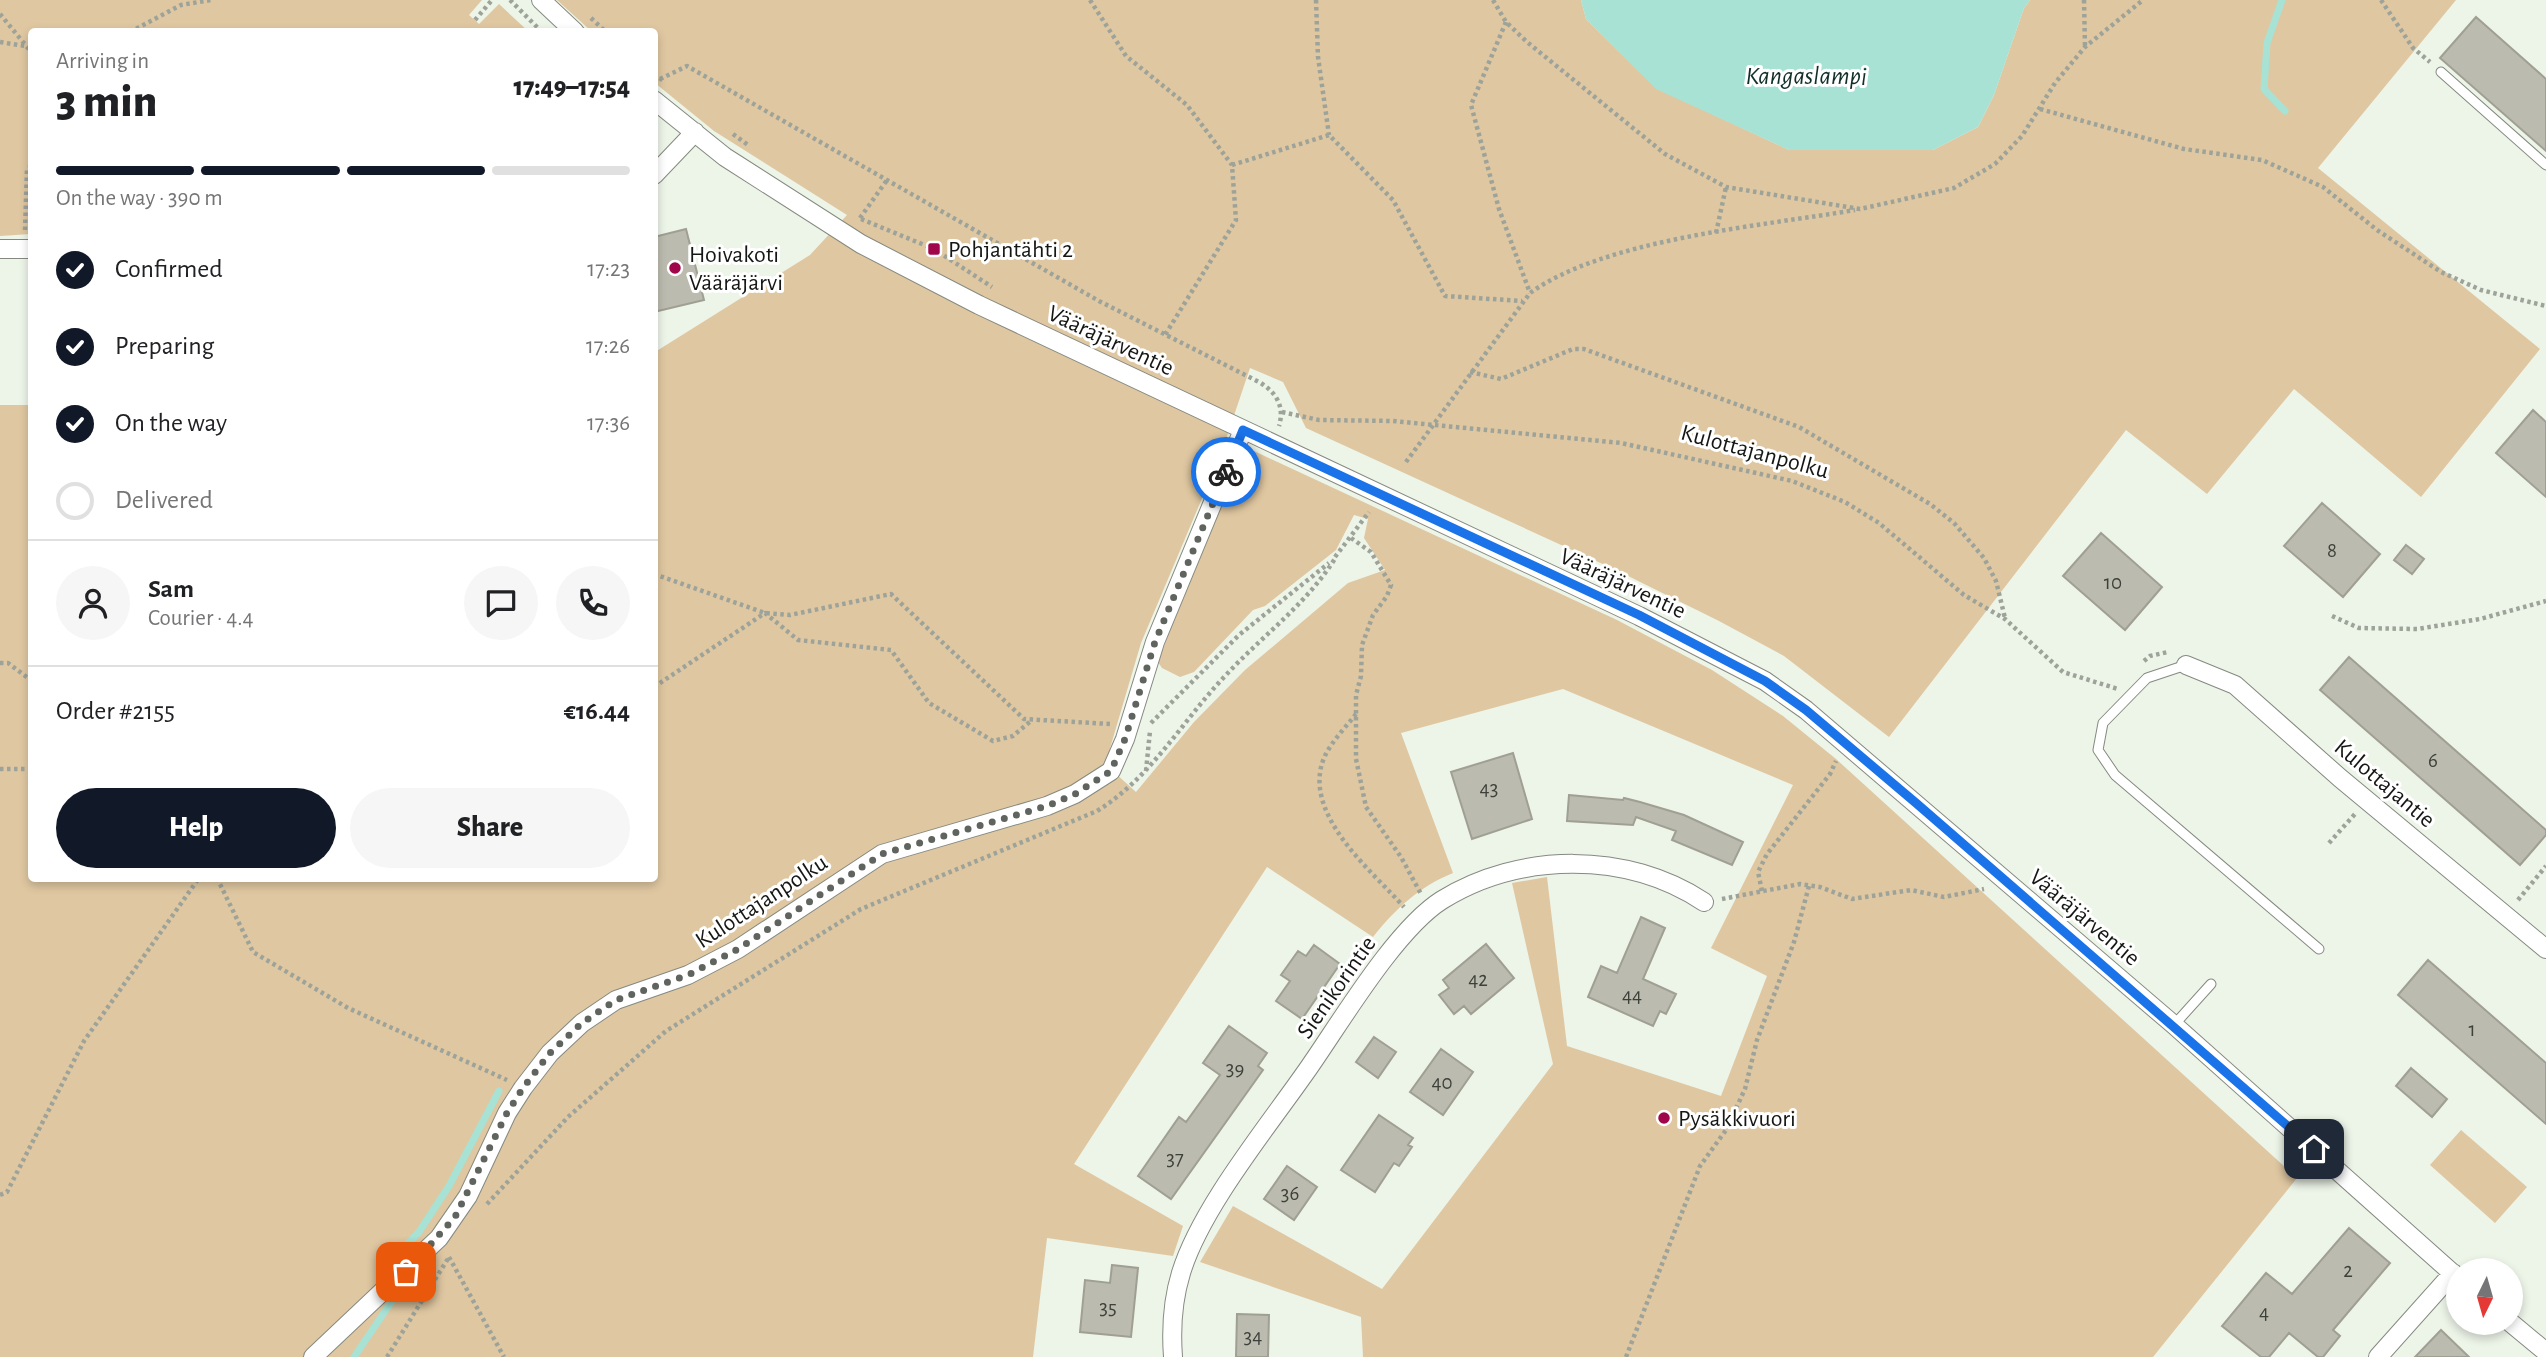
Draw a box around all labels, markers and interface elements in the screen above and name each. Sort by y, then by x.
text: Arriving in [56,50,149,73]
water label: Kangaslampi [1745,63,1867,89]
text: 17:49–17:54 [514,74,630,100]
text: 3 min [56,79,157,125]
text: On the way · 390 m [56,187,223,210]
place label: Pohjantähti 2 [948,238,1073,262]
marker: Pohjantähti 2 [926,241,942,257]
place label: Hoivakoti Vääräjärvi [689,243,783,295]
icon: check [56,251,94,289]
text: Confirmed [115,256,223,282]
text: 17:23 [587,258,630,281]
marker: Hoivakoti Vääräjärvi [667,260,683,276]
street label: Vääräjärventie [1044,301,1177,380]
icon: check [56,328,94,366]
text: Preparing [115,333,214,359]
text: 17:26 [586,335,630,358]
icon: check [56,405,94,443]
text: On the way [115,410,227,436]
text: 17:36 [587,412,630,435]
street label: Kulottajanpolku [1678,421,1831,483]
courier [1191,437,1261,507]
icon: bike [1207,453,1245,491]
text: Delivered [115,487,213,513]
house number: 8 [2327,540,2337,561]
street label: Vääräjärventie [1556,544,1689,623]
button: person [56,566,130,640]
button: chat [464,566,538,640]
button: phone [556,566,630,640]
house number: 10 [2104,572,2122,593]
text: Sam [148,576,194,602]
text: Courier · 4.4 [148,607,254,630]
text: Order #2155 [56,698,175,724]
text: €16.44 [564,698,630,724]
street label: Kulottajantie [2329,735,2439,833]
house number: 6 [2428,750,2438,771]
house number: 43 [1480,778,1498,799]
button: Help [56,788,336,868]
button: Share [350,788,630,868]
street label: Kulottajanpolku [691,850,832,953]
street label: Vääräjärventie [2025,865,2144,971]
street label: Sienikorintie [1293,932,1381,1043]
house number: 42 [1468,969,1488,990]
house number: 44 [1622,985,1642,1006]
house number: 1 [2468,1019,2476,1040]
house number: 39 [1226,1058,1244,1079]
house number: 40 [1431,1072,1453,1093]
place label: Pysäkkivuori [1678,1107,1796,1131]
marker: Pysäkkivuori [1656,1110,1672,1126]
pin [2284,1119,2344,1179]
icon: home [2295,1130,2333,1168]
house number: 37 [1166,1148,1184,1169]
house number: 36 [1281,1183,1299,1204]
pin [376,1242,436,1302]
icon: bag [387,1253,425,1291]
north arrow [2446,1258,2524,1335]
map controls [2446,1258,2523,1335]
house number: 2 [2343,1260,2353,1281]
house number: 35 [1099,1297,1117,1318]
house number: 4 [2259,1302,2269,1323]
house number: 34 [1244,1326,1262,1347]

